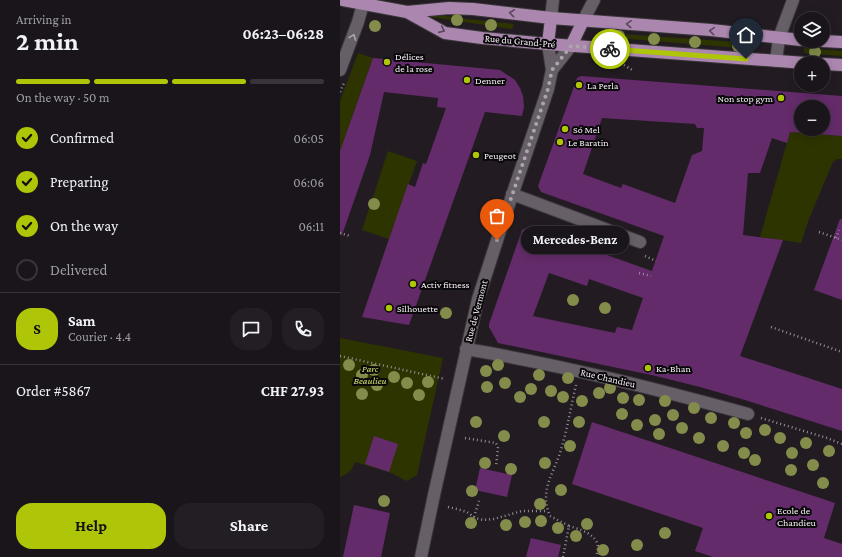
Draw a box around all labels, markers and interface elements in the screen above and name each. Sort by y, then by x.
one-way arrow [509,9,515,18]
text: Arriving in [16,12,72,27]
map controls [794,12,830,136]
button: layers [794,12,830,48]
pin [729,18,763,59]
one-way arrow [626,20,632,29]
icon: home [735,24,757,46]
one-way arrow [438,25,445,33]
text: 06:23–06:28 [242,26,324,42]
one-way arrow [709,26,715,35]
text: 2 min [16,27,79,56]
courier [590,29,630,69]
street label: Rue du Grand-Pré [484,32,556,50]
one-way arrow [348,34,356,41]
icon: bike [599,38,621,60]
place label: Délices de la rose [395,51,433,74]
button: + [794,56,830,92]
marker: Délices de la rose [382,57,392,67]
marker: Denner [462,75,472,85]
place label: Denner [475,75,505,86]
marker: La Perla [574,80,584,90]
place label: La Perla [587,80,619,91]
text: On the way · 50 m [16,90,109,105]
place label: Non stop gym [718,93,773,104]
marker: Non stop gym [776,93,786,103]
button: − [794,100,830,136]
marker: Só Mel [560,124,570,134]
place label: Só Mel [573,124,600,135]
icon: check [16,127,38,149]
text: Confirmed [50,130,114,146]
text: 06:05 [294,131,324,146]
marker: Le Baratin [555,137,565,147]
place label: Le Baratin [568,137,609,148]
marker: Peugeot [471,150,481,160]
place label: Peugeot [484,150,517,161]
icon: check [16,171,38,193]
text: Preparing [50,174,109,190]
text: 06:06 [293,175,324,190]
pin [480,199,514,240]
icon: bag [486,205,508,227]
icon: check [16,215,38,237]
text: On the way [50,218,118,234]
text: 06:11 [298,219,324,234]
callout: Mercedes-Benz [521,226,629,254]
text: Mercedes-Benz [533,232,617,247]
text: Delivered [50,262,107,278]
street label: Rue de Vermont [462,278,490,343]
marker: Activ fitness [408,279,418,289]
place label: Activ fitness [421,279,470,290]
marker: Silhouette [384,303,394,313]
place label: Silhouette [397,303,439,314]
button: chat [230,308,272,350]
button: phone [282,308,324,350]
text: Sam [68,313,96,329]
text: S [33,321,41,337]
text: Courier · 4.4 [68,329,131,344]
park label: Parc Beaulieu [354,363,386,386]
marker: Ka-Bhan [643,363,653,373]
place label: Ka-Bhan [656,363,691,374]
street label: Rue Chandieu [580,366,637,390]
text: Order #5867 [16,383,91,399]
text: CHF 27.93 [261,383,324,399]
button: Help [16,503,166,549]
button: Share [174,503,324,549]
place label: Ecole de Chandieu [777,505,817,528]
marker: Ecole de Chandieu [764,511,774,521]

